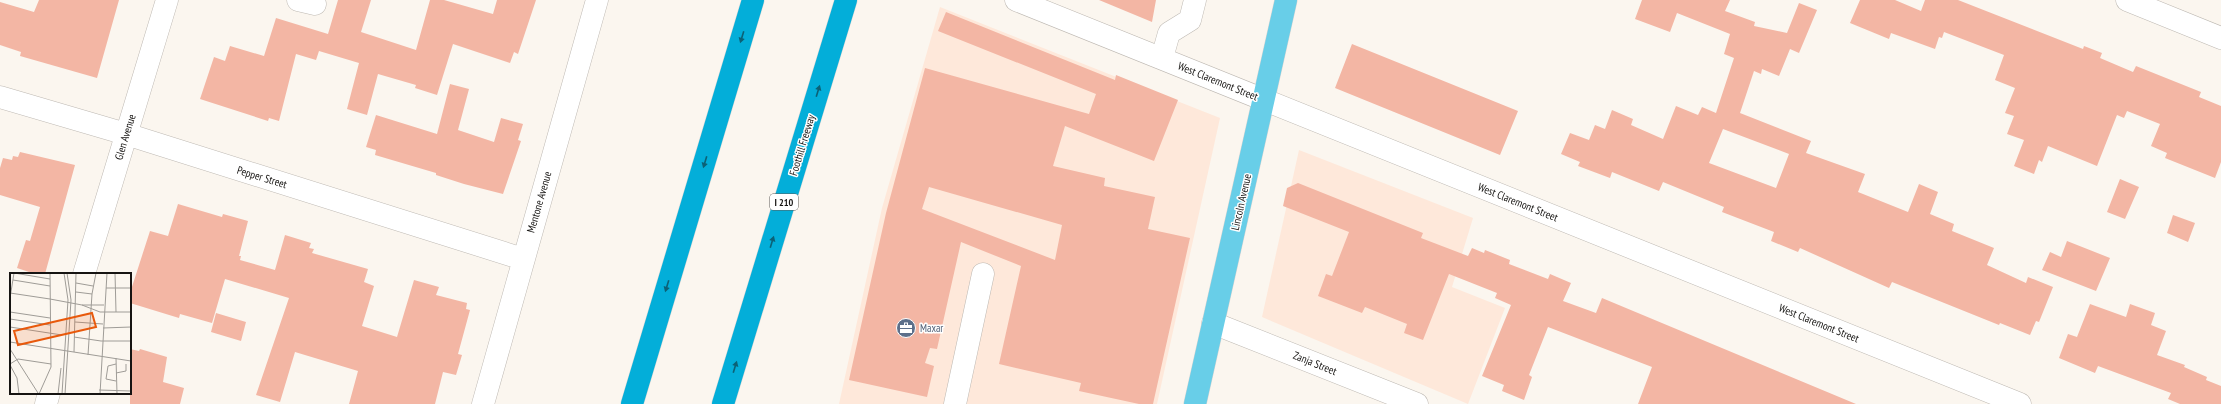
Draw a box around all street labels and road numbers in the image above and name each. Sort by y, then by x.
street label: West Claremont Street [1176,59,1260,103]
street label: Glen Avenue [111,112,139,162]
street label: Foothill Freeway [786,112,818,177]
street label: Pepper Street [235,163,289,191]
street label: Mentone Avenue [524,169,555,234]
street label: Lincoln Avenue [1228,172,1254,232]
street label: West Claremont Street [1476,180,1560,224]
road number: I 210 [770,194,798,210]
street label: West Claremont Street [1777,301,1861,345]
street label: Zanja Street [1291,348,1339,378]

